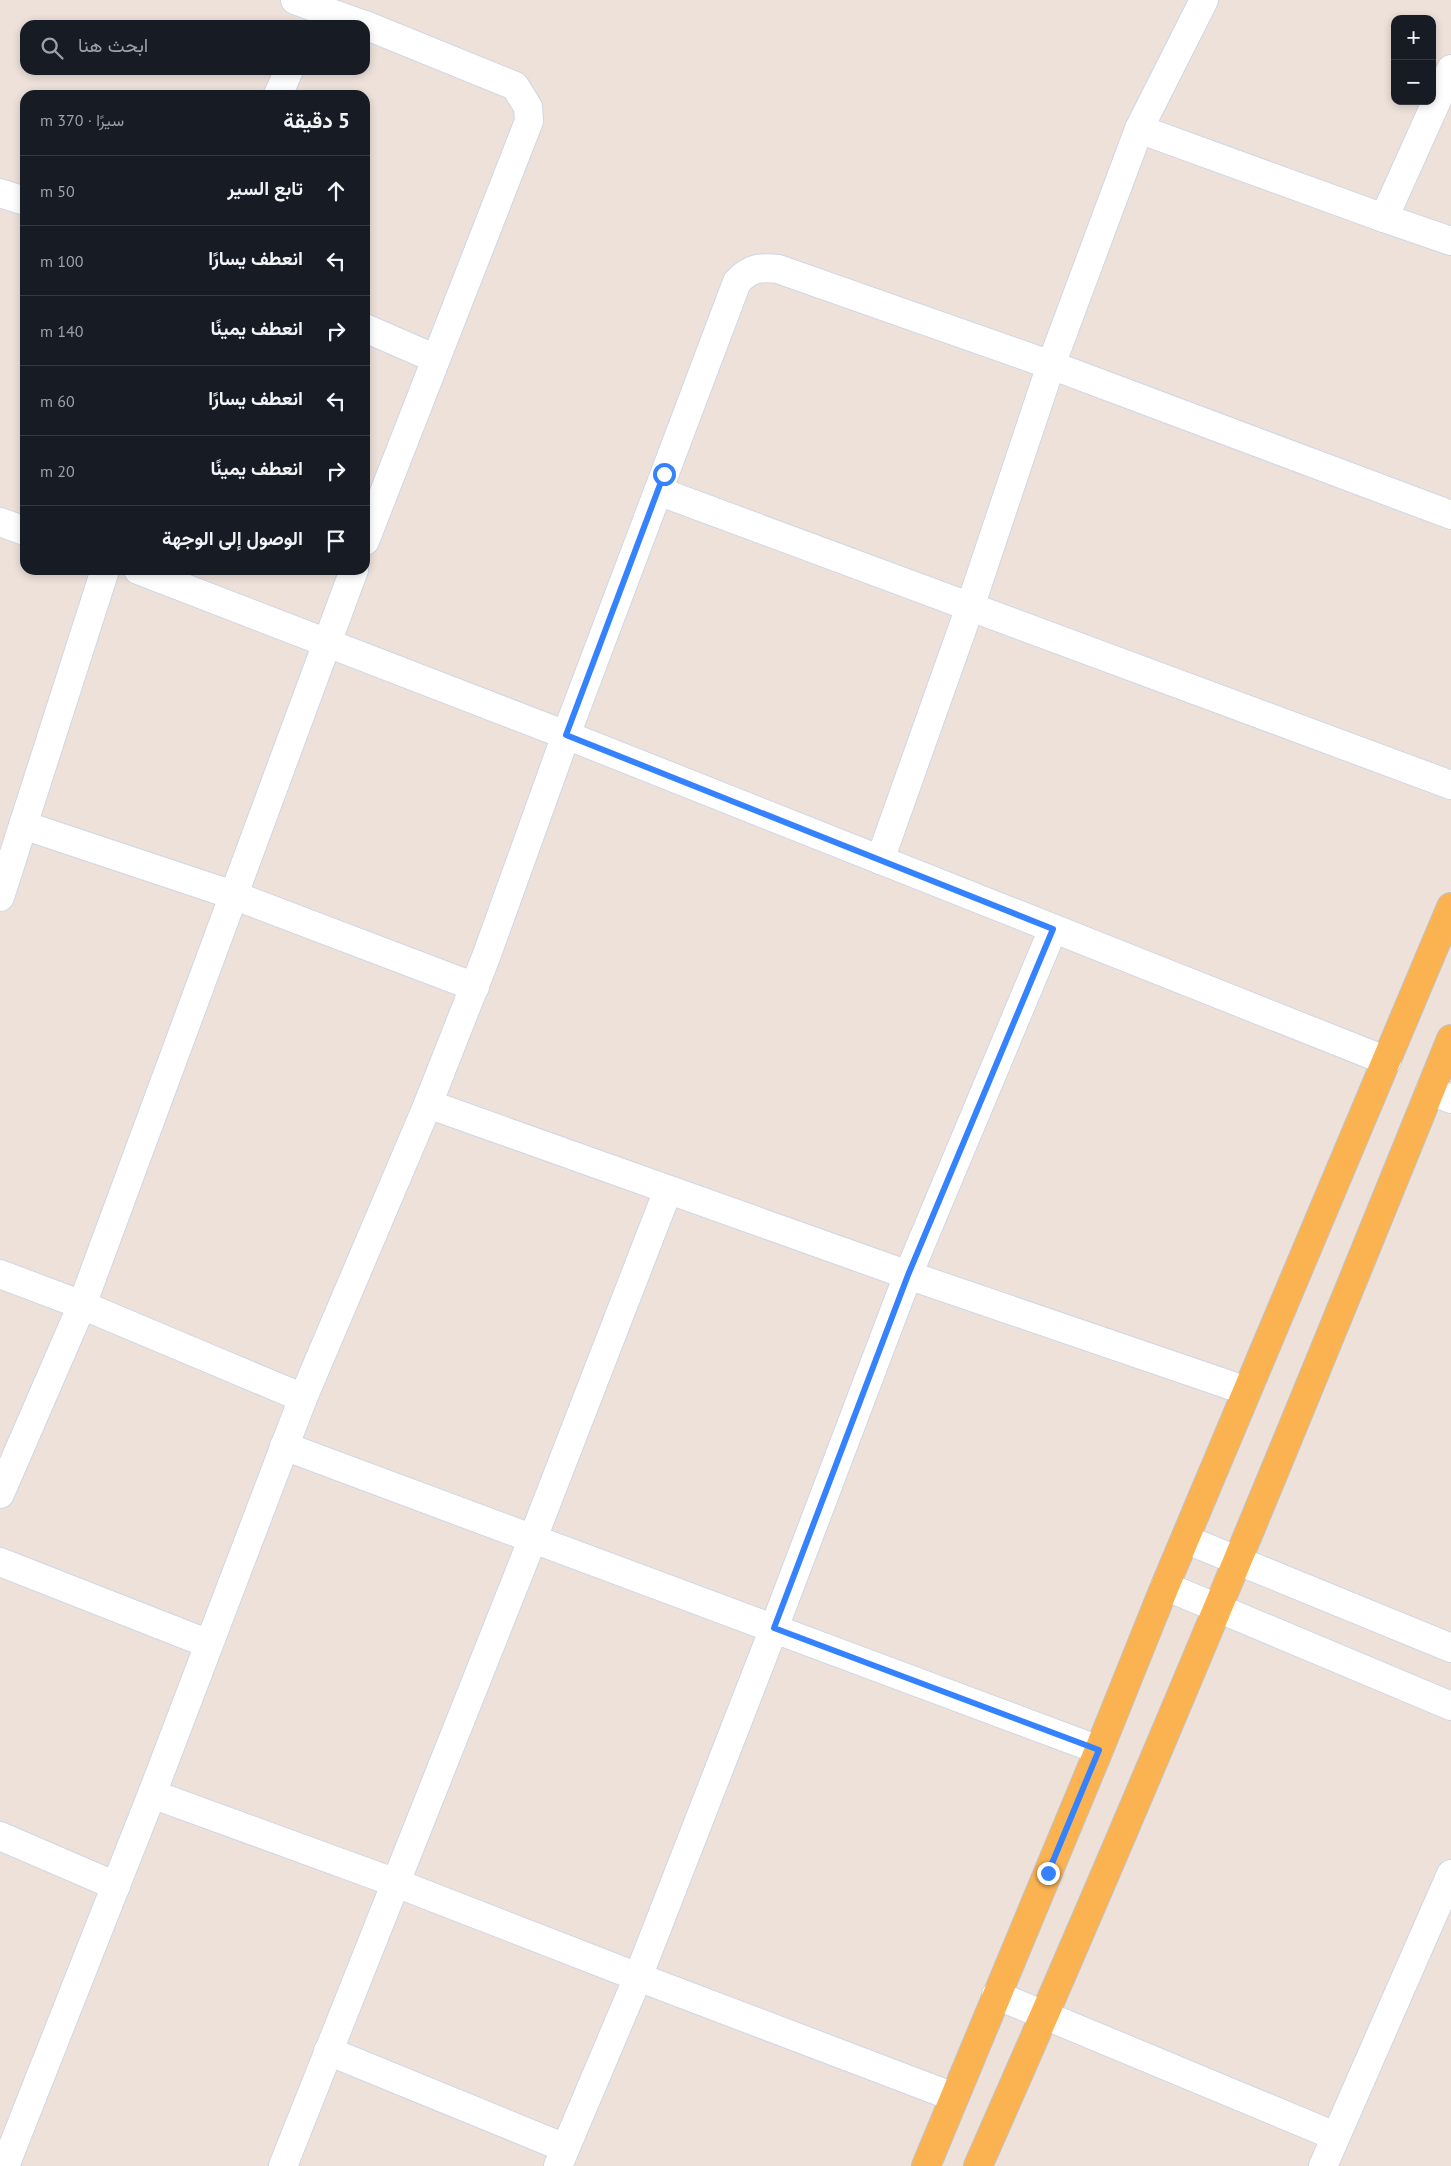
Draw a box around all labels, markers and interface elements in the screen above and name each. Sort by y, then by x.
map controls [1391,15,1436,105]
button: + [1391,15,1436,60]
search box [20,20,370,75]
text: ابحث هنا [78,33,148,57]
icon: search [38,34,66,62]
button: − [1391,60,1436,105]
text: 5 دقيقة [283,107,350,134]
text: سيرًا · 370 m [40,110,124,130]
text: تابع السير [227,176,303,200]
icon: ahead [322,177,350,205]
text: 50 m [40,181,75,201]
text: انعطف يسارًا [208,246,303,270]
icon: left [322,247,350,275]
text: 100 m [40,251,83,271]
text: انعطف يمينًا [211,316,303,340]
icon: right [322,317,350,345]
text: 140 m [40,321,83,341]
text: انعطف يسارًا [208,386,303,410]
icon: left [322,387,350,415]
text: 60 m [40,391,75,411]
text: انعطف يمينًا [211,456,303,480]
icon: right [322,457,350,485]
text: 20 m [40,461,75,481]
route start [653,463,676,486]
text: الوصول إلى الوجهة [162,526,303,550]
icon: arrive [322,527,350,555]
route end [1037,1862,1060,1885]

